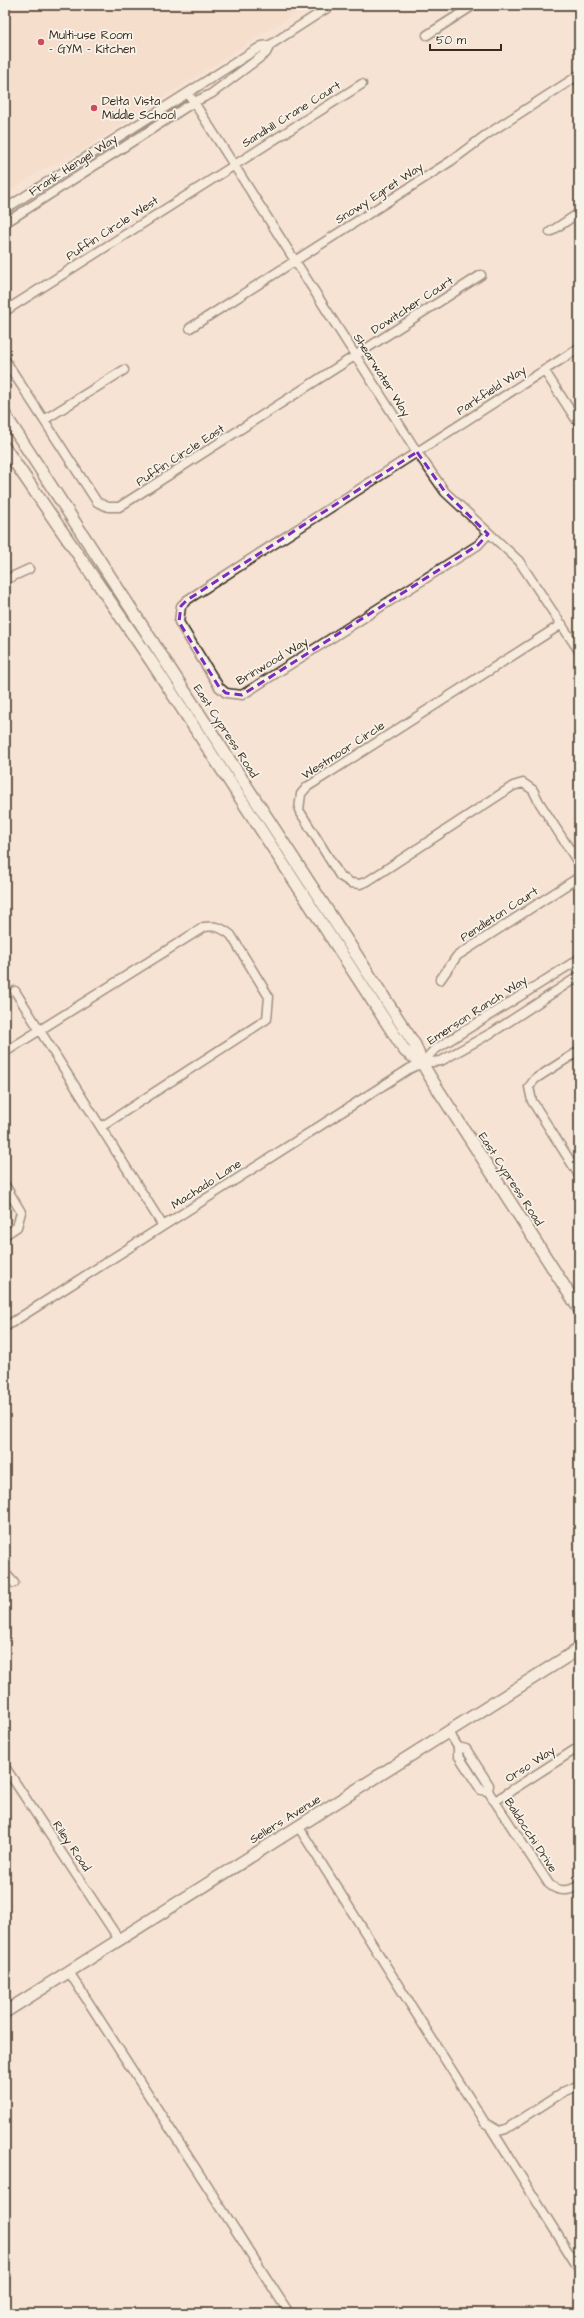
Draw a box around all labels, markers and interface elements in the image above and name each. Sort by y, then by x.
scale bar [430,26,501,52]
place label: Multi-use Room - GYM - Kitchen [49,27,135,58]
text: 50 m [436,32,467,49]
marker: Multi-use Room - GYM - Kitchen [36,37,46,47]
street label: Sandhill Crane Court [239,77,344,152]
place label: Delta Vista Middle School [102,93,176,124]
marker: Delta Vista Middle School [89,103,99,113]
street label: Frank Hengel Way [26,130,122,201]
street label: Snowy Egret Way [332,158,427,229]
street label: Puffin Circle West [63,192,162,265]
street label: Dowitcher Court [368,272,457,338]
street label: Shearwater Way [348,330,414,421]
street label: Parkfield Way [453,361,530,420]
street label: Puffin Circle East [133,420,228,490]
street label: Brinwood Way [233,633,312,690]
street label: East Cypress Road [188,681,262,782]
street label: Westmoor Circle [298,717,389,784]
street label: Pendleton Court [457,883,542,946]
street label: Emerson Ranch Way [424,971,531,1050]
street label: East Cypress Road [473,1129,547,1230]
street label: Machado Lane [168,1155,245,1213]
street label: Orso Way [502,1742,559,1788]
street label: Sellers Avenue [246,1791,325,1848]
street label: Baldocchi Drive [500,1795,561,1876]
street label: Riley Road [48,1818,95,1876]

